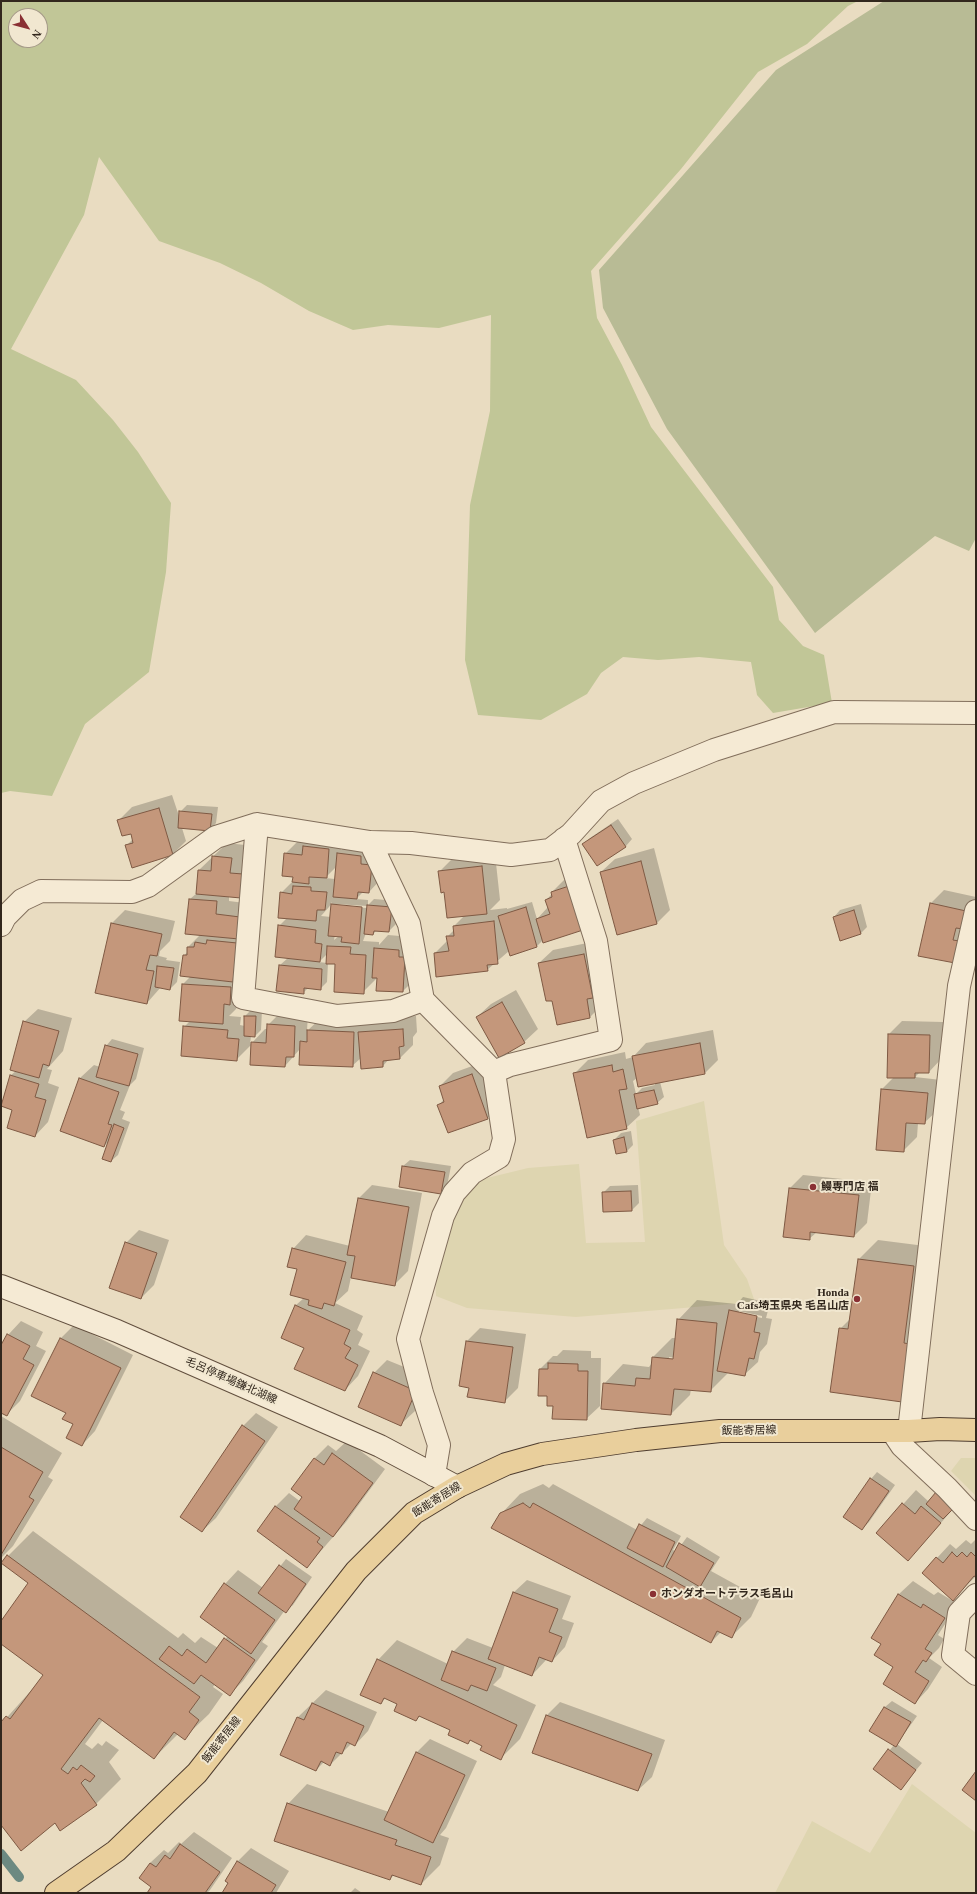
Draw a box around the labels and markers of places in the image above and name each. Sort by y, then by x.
place label: 鰻専門店 福 [821,1180,879,1194]
marker: 鰻専門店 福 [808,1182,818,1192]
place label: Honda Cafs埼玉県央 毛呂山店 [737,1286,849,1312]
marker: Honda Cafs埼玉県央 毛呂山店 [852,1294,862,1304]
place label: ホンダオートテラス毛呂山 [661,1587,793,1601]
marker: ホンダオートテラス毛呂山 [648,1589,658,1599]

